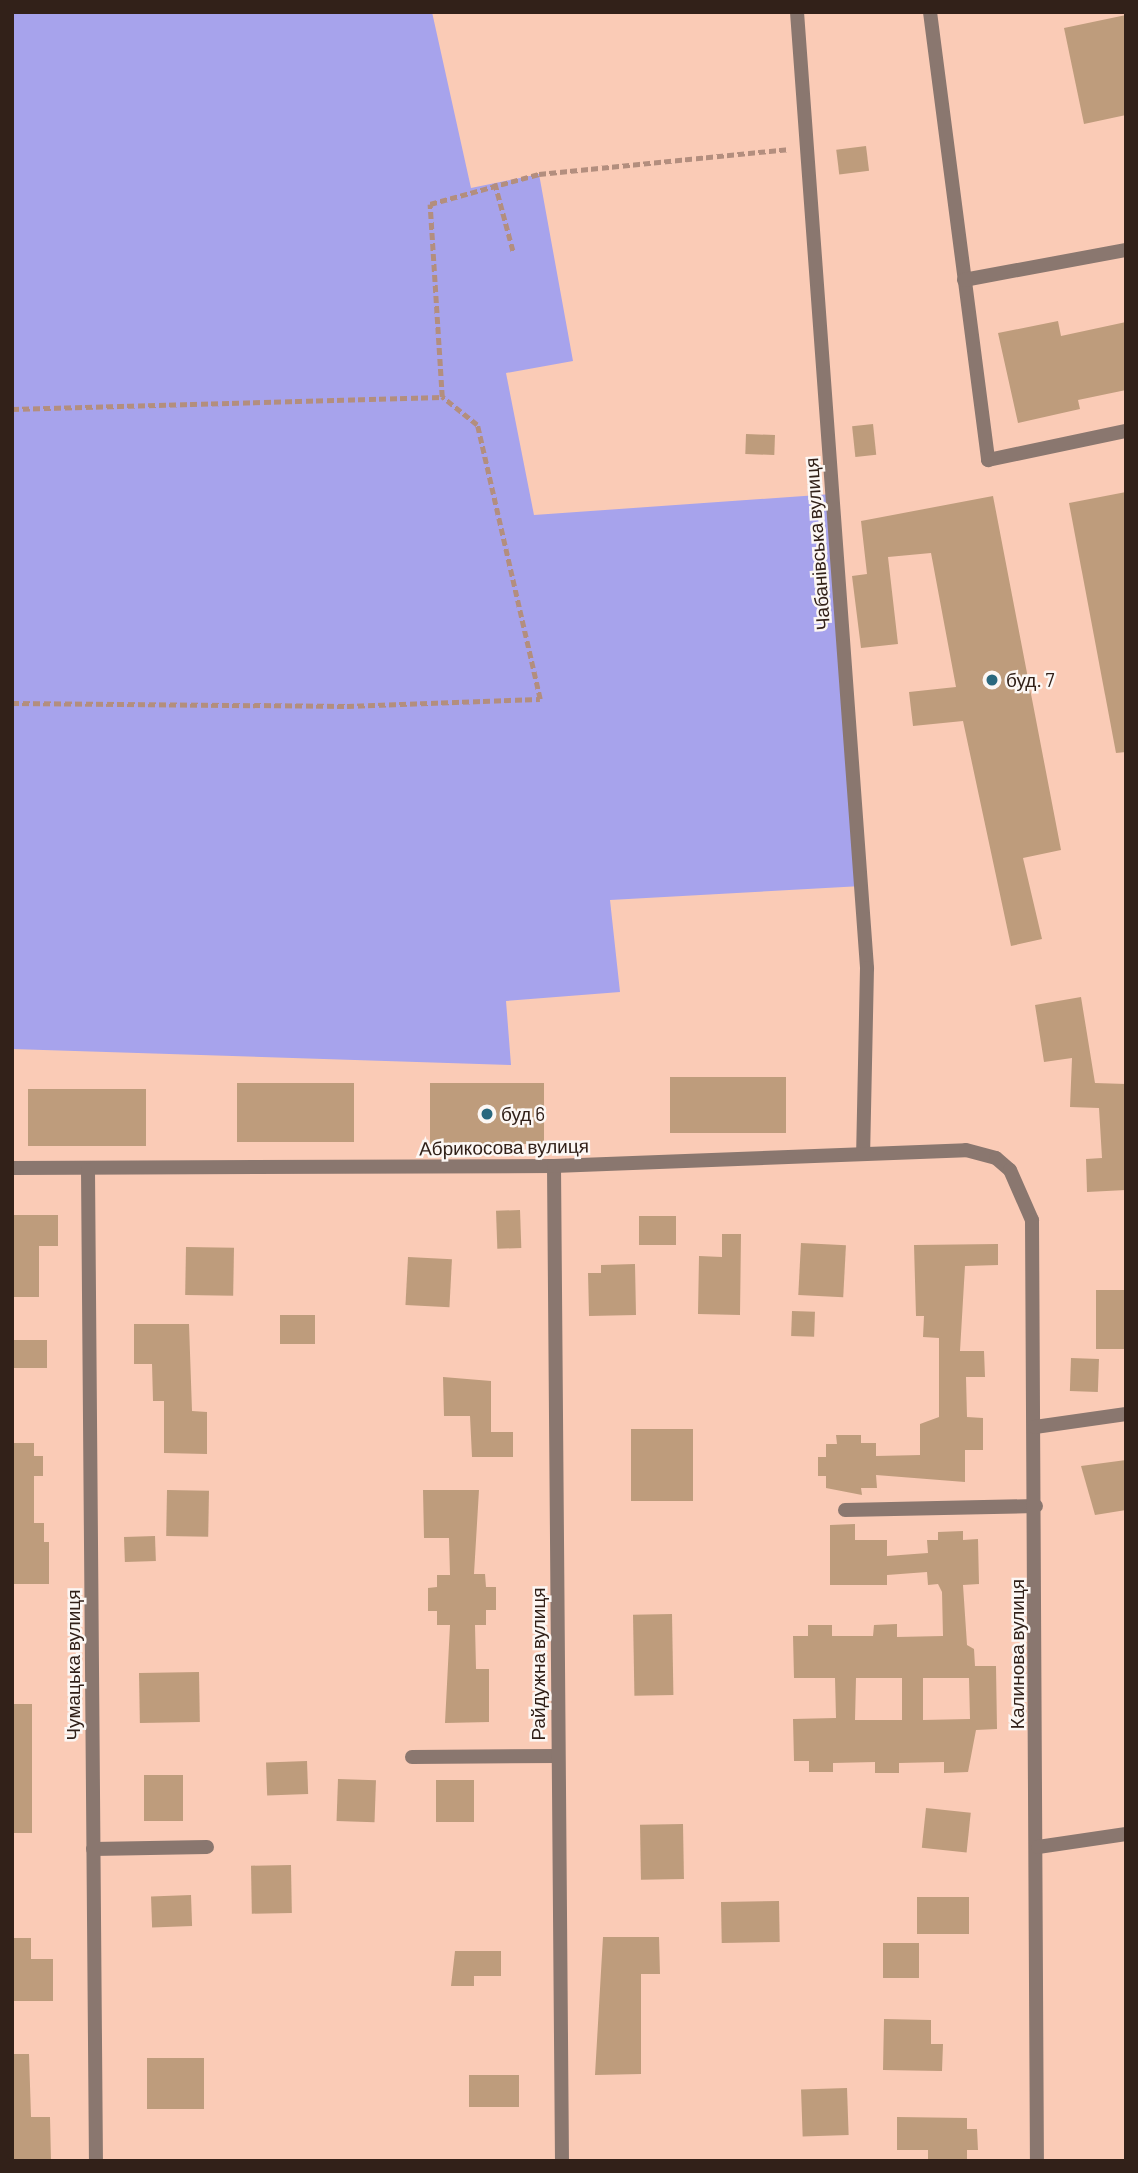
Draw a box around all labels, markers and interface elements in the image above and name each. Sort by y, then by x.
street label: Чабанівська вулиця [800,457,834,631]
place label: буд. 7 [1006,669,1054,691]
marker: буд. 7 [984,672,1000,688]
place label: буд 6 [501,1103,545,1125]
marker: буд 6 [479,1106,495,1122]
street label: Абрикосова вулиця [419,1134,589,1160]
street label: Калинова вулиця [1006,1579,1028,1729]
street label: Райдужна вулиця [527,1587,549,1741]
street label: Чумацька вулиця [62,1589,84,1741]

